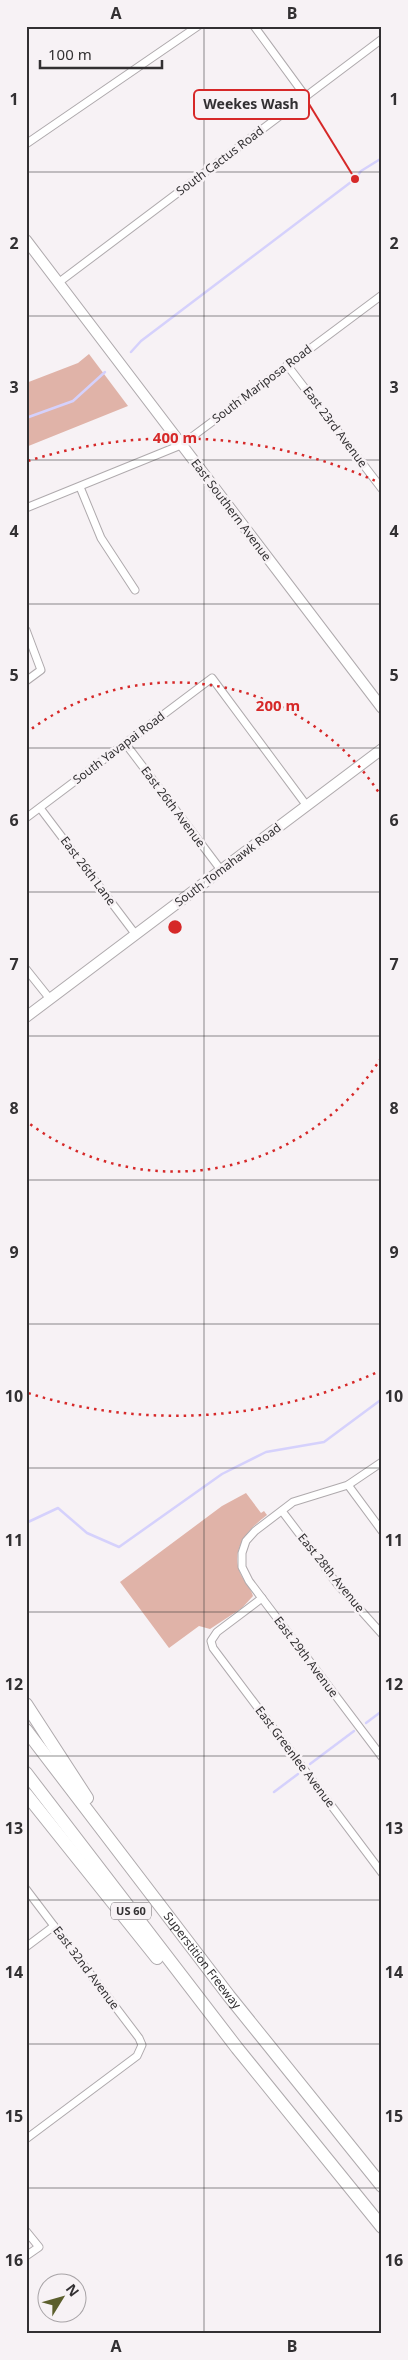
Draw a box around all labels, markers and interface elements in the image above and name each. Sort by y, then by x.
text: A [110,2,122,24]
text: B [287,2,297,24]
scale bar [40,38,162,70]
text: 100 m [48,44,92,64]
text: 1 [9,88,19,110]
text: 1 [389,88,399,110]
callout: Weekes Wash [194,90,309,119]
text: Weekes Wash [203,94,299,113]
street label: South Cactus Road [172,122,267,199]
text: 2 [9,232,19,254]
text: 2 [389,232,399,254]
street label: South Mariposa Road [208,340,315,427]
text: 3 [9,376,19,398]
text: 3 [389,376,399,398]
street label: East 23rd Avenue [299,383,372,471]
text: 400 m [153,427,197,447]
street label: East Southern Avenue [187,455,276,565]
text: 4 [9,520,19,542]
text: 4 [389,520,399,542]
text: 5 [9,664,19,686]
text: 5 [389,664,399,686]
text: 200 m [256,695,300,715]
street label: South Yavapai Road [69,707,168,788]
street label: East 26th Avenue [137,763,210,851]
text: 6 [9,809,19,831]
text: 6 [389,809,399,831]
street label: South Tomahawk Road [171,819,284,910]
street label: East 26th Lane [57,833,120,909]
centre of rings [166,918,184,936]
text: 7 [9,953,19,975]
text: 7 [389,953,399,975]
text: 8 [9,1097,19,1119]
text: 8 [389,1097,399,1119]
text: 9 [9,1241,19,1263]
text: 9 [389,1241,399,1263]
text: 10 [5,1385,23,1407]
text: 10 [385,1385,403,1407]
text: 11 [5,1529,23,1551]
text: 11 [385,1529,403,1551]
street label: East 28th Avenue [294,1530,369,1616]
street label: East 29th Avenue [270,1613,343,1701]
text: 12 [5,1673,23,1695]
text: 12 [385,1673,403,1695]
street label: East Greenlee Avenue [252,1703,339,1811]
text: 13 [5,1817,23,1839]
text: 13 [385,1817,403,1839]
road number: US 60 [111,1902,151,1920]
street label: Superstition Freeway [160,1908,246,2013]
street label: East 32nd Avenue [49,1922,124,2013]
text: 14 [5,1961,23,1983]
text: 14 [385,1961,403,1983]
text: 15 [5,2105,23,2127]
text: 15 [385,2105,403,2127]
text: 16 [5,2249,23,2271]
text: 16 [385,2249,403,2271]
north arrow [38,2272,88,2322]
text: N [62,2280,84,2300]
text: A [110,2335,122,2357]
text: B [287,2335,297,2357]

